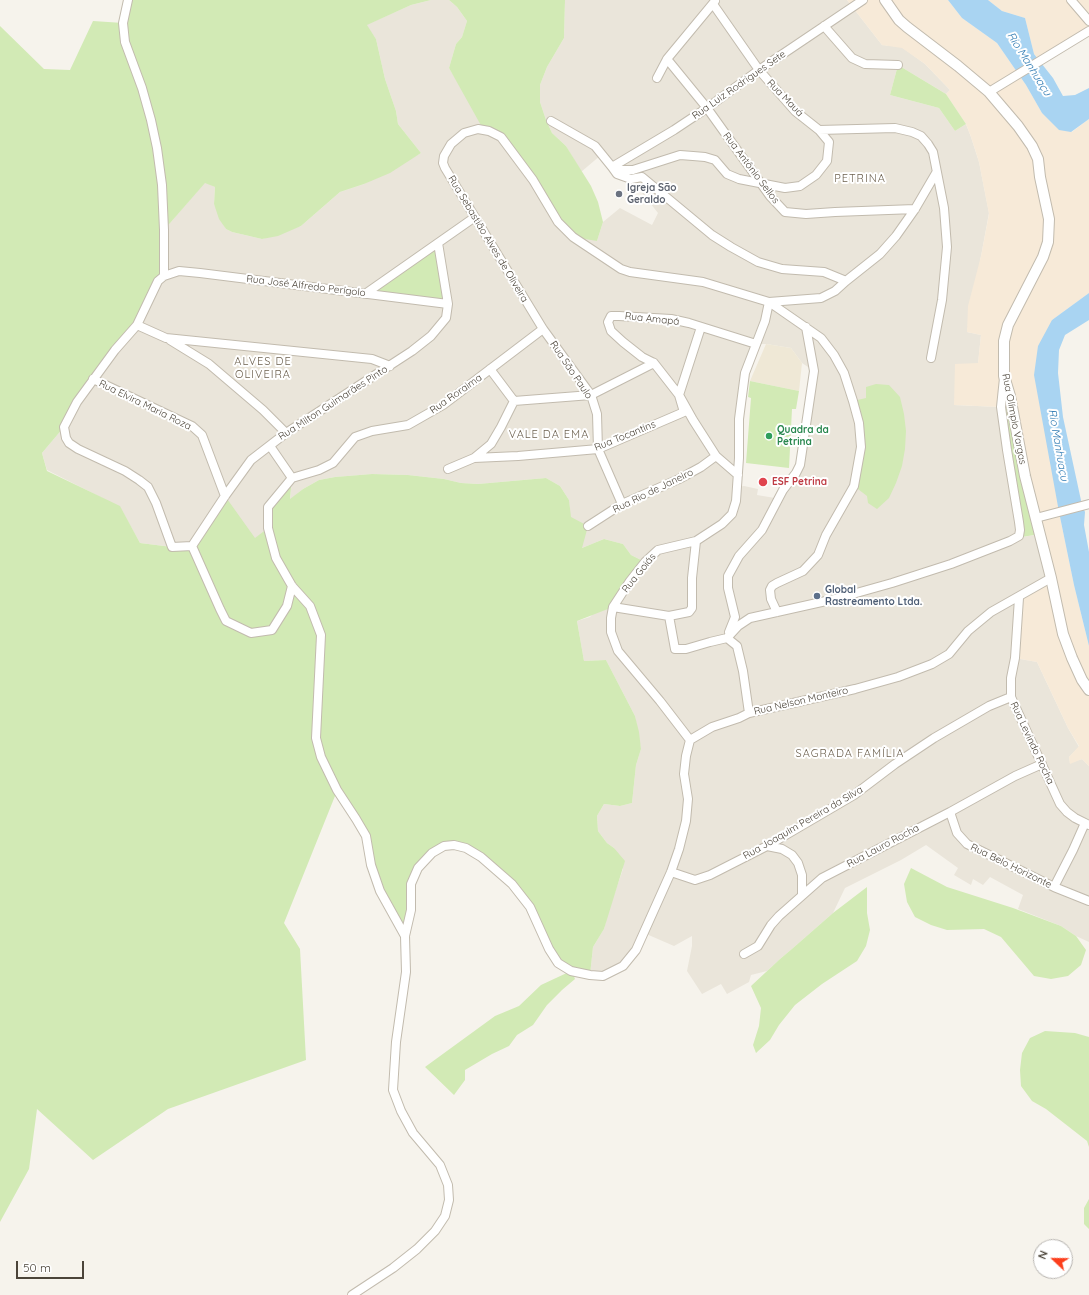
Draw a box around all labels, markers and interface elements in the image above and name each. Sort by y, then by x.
water label: Rio Manhuaçu [1004,30,1054,98]
street label: Rua Luiz Rodrigues Sete [690,48,788,122]
street label: Rua Mauá [764,77,806,119]
street label: Rua Antônio Sellos [720,130,782,206]
district label: PETRINA [834,172,886,186]
street label: Rua Sebastião Alves de Oliveira [445,173,531,305]
place label: Igreja São Geraldo [627,182,676,206]
marker: Igreja São Geraldo [614,189,624,199]
street label: Rua José Alfredo Perígolo [246,273,366,299]
street label: Rua Amapá [624,310,680,328]
street label: Rua São Paulo [547,339,595,401]
district label: ALVES DE OLIVEIRA [234,355,292,381]
street label: Rua Milton Guimarães Pinto [276,363,390,443]
street label: Rua Roraima [428,372,484,416]
street label: Rua Olímpio Vargas [999,372,1029,466]
street label: Rua Elvira Maria Roza [97,377,193,433]
water label: Rio Manhuaçu [1045,408,1071,482]
street label: Rua Tocantins [593,418,657,454]
place label: Quadra da Petrina [777,424,829,448]
district label: VALE DA EMA [509,428,589,442]
marker: Quadra da Petrina [764,431,774,441]
street label: Rua Rio de Janeiro [611,466,695,516]
marker: ESF Petrina [757,476,769,488]
place label: ESF Petrina [772,476,827,488]
street label: Rua Goiás [620,551,658,595]
place label: Global Rastreamento Ltda. [825,584,922,608]
marker: Global Rastreamento Ltda. [812,591,822,601]
street label: Rua Nelson Monteiro [753,684,849,718]
street label: Rua Levindo Rocha [1008,700,1056,786]
district label: SAGRADA FAMÍLIA [796,747,904,761]
street label: Rua Joaquim Pereira da Silva [741,784,865,862]
street label: Rua Lauro Rocha [845,822,921,870]
street label: Rua Belo Horizonte [968,841,1054,891]
north arrow [1033,1239,1073,1279]
text: N [1035,1249,1051,1261]
scale bar [18,1253,86,1279]
text: 50 m [23,1260,51,1275]

